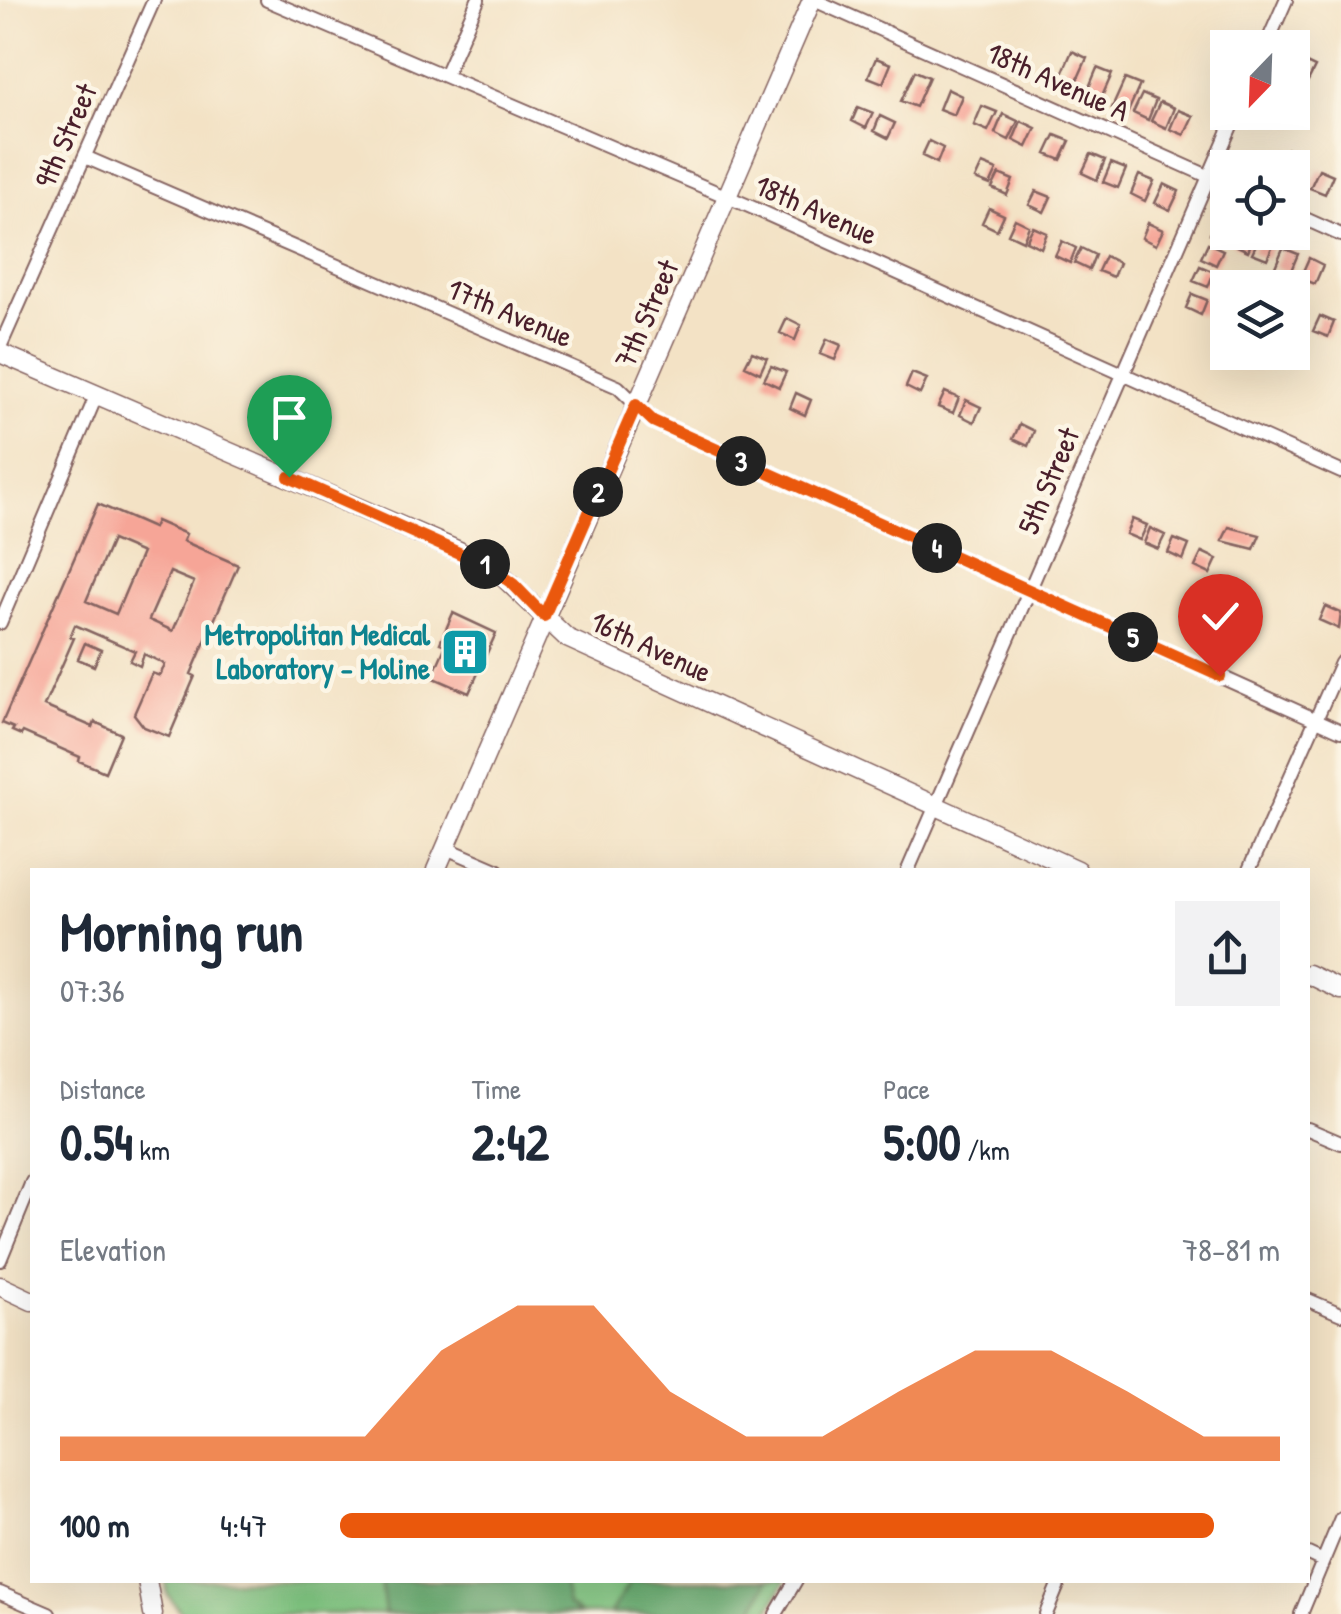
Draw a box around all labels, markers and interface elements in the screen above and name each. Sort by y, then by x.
north arrow [1210,30,1310,130]
map controls [1210,30,1310,370]
street label: 18th Avenue A [981,32,1136,130]
street label: 9th Street [24,76,106,194]
button: locate [1210,150,1310,250]
street label: 18th Avenue [749,164,884,254]
street label: 7th Street [605,253,688,374]
street label: 17th Avenue [442,268,579,356]
button: layers [1210,270,1310,370]
pin [247,375,332,478]
icon: arrive [262,390,317,445]
street label: 5th Street [1008,420,1089,540]
pin: 3 [716,436,766,486]
text: 3 [735,442,747,480]
pin: 2 [573,467,623,517]
text: 2 [591,473,605,511]
pin: 4 [912,523,962,573]
text: 4 [932,529,942,567]
pin: 1 [460,539,510,589]
text: 1 [480,545,490,583]
pin [1178,574,1263,677]
icon: check [1193,589,1248,644]
street label: 16th Avenue [585,601,718,691]
pin: 5 [1108,612,1158,662]
place label: Metropolitan Medical Laboratory - Moline [204,614,431,689]
text: 5 [1127,618,1139,656]
building icon: Metropolitan Medical Laboratory - Moline [439,626,491,678]
text: Morning run [60,894,303,968]
button: share [1175,901,1280,1006]
text: 07:36 [60,969,125,1012]
text: Distance [60,1070,146,1108]
text: Time [472,1070,521,1108]
text: Pace [883,1070,930,1108]
text: 0.54 [60,1108,133,1176]
text: 2:42 [472,1108,549,1176]
text: 5:00 [883,1108,961,1176]
text: km [133,1131,170,1169]
text: /km [961,1131,1010,1169]
text: Elevation [60,1228,166,1271]
text: 78–81 m [1182,1228,1280,1271]
text: 100 m [60,1504,129,1547]
text: 4:47 [220,1504,267,1547]

